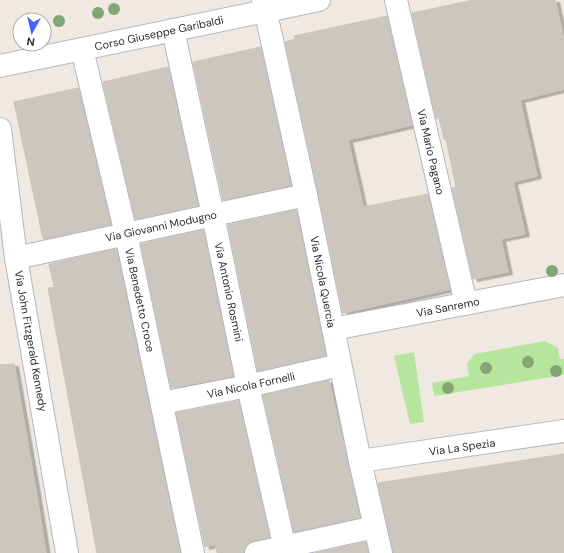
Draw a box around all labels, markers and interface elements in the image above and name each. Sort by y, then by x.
north arrow [12,12,52,52]
street label: Corso Giuseppe Garibaldi [93,12,225,54]
text: N [26,34,36,49]
street label: Via Mario Pagano [414,108,448,196]
street label: Via Giovanni Modugno [104,207,218,245]
street label: Via Nicola Quercia [307,235,339,329]
street label: Via Antonio Rosmini [212,241,246,343]
street label: Via Benedetto Croce [122,247,158,353]
street label: Via John Fitzgerald Kennedy [12,269,50,413]
street label: Via Sanremo [415,294,481,320]
street label: Via Nicola Fornelli [206,369,296,401]
street label: Via La Spezia [428,435,496,459]

